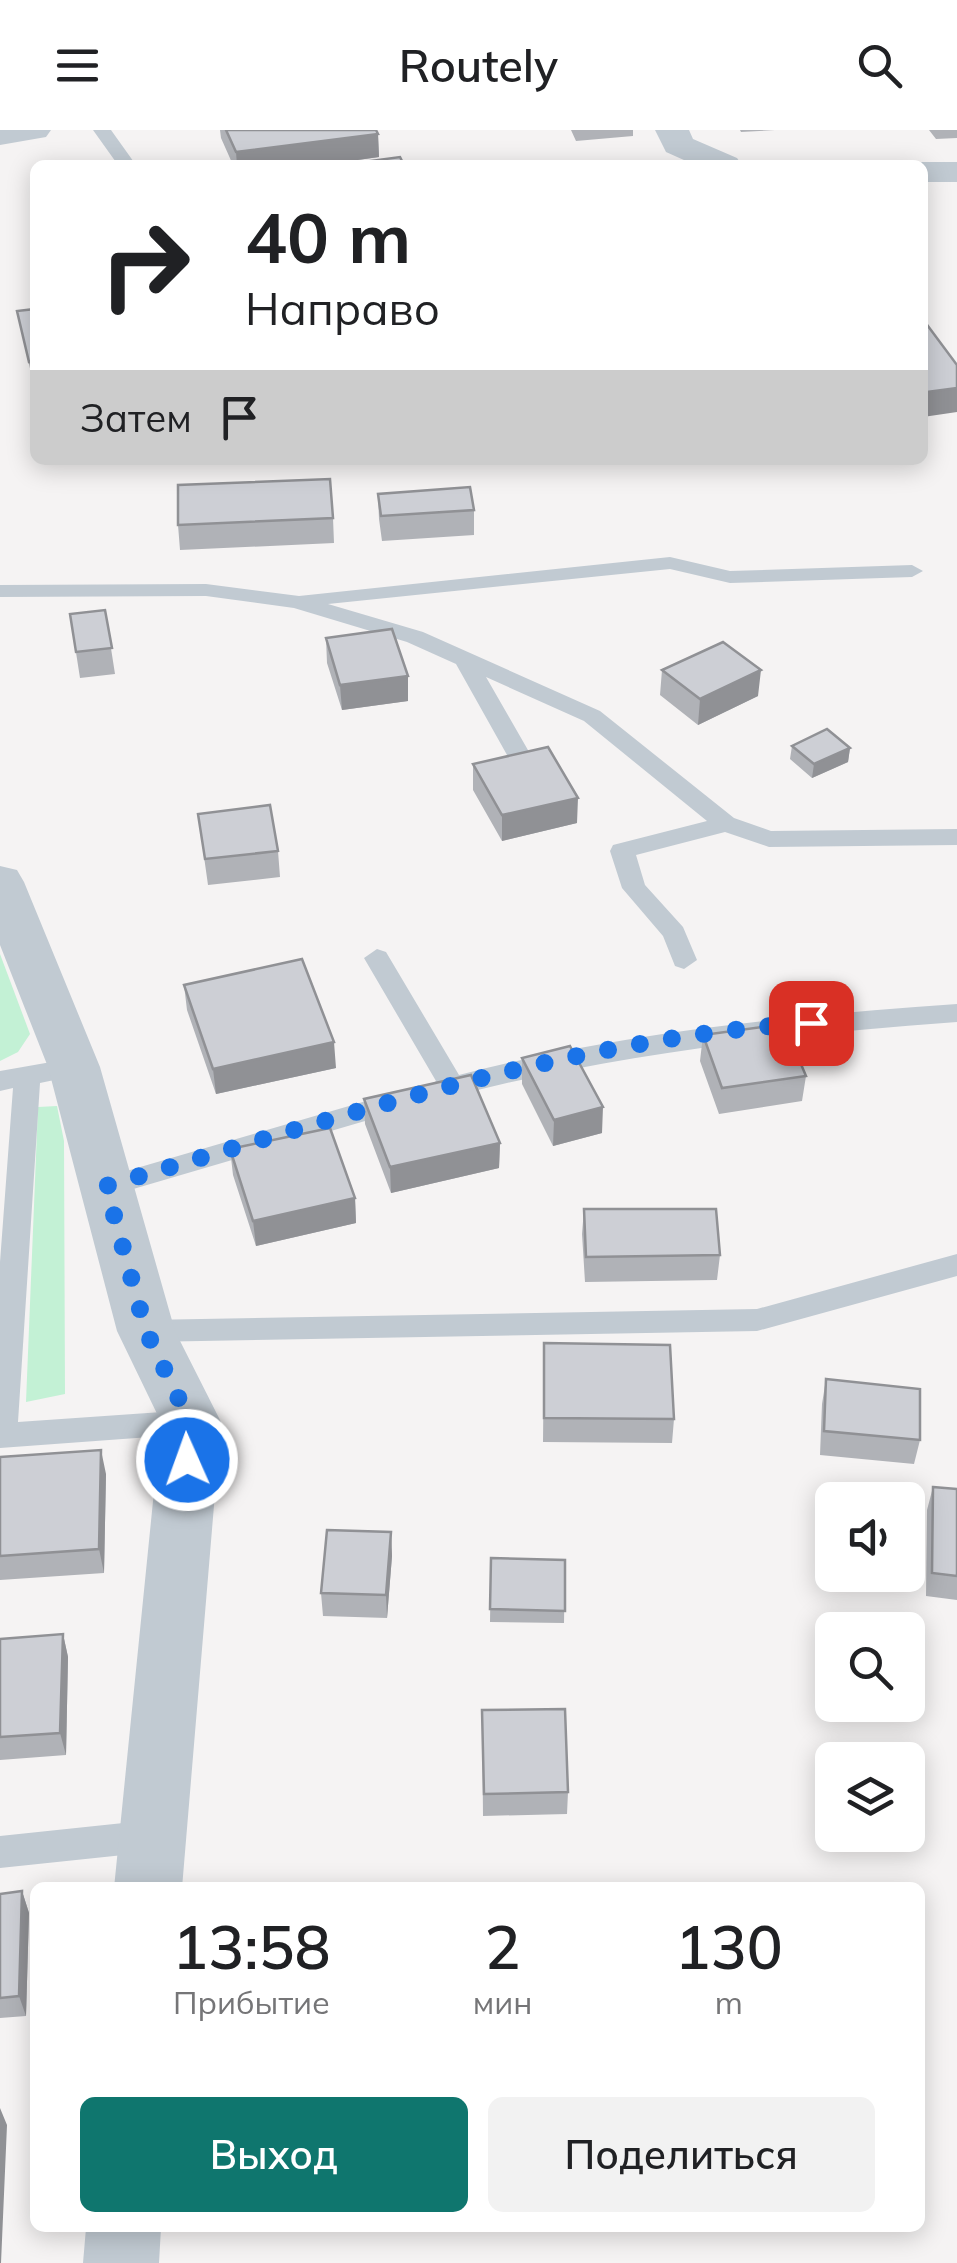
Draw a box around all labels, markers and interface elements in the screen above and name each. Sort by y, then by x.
text: Routely [399,37,558,93]
icon: menu [50,38,105,93]
icon: search [852,38,907,93]
text: 40 m [245,193,411,281]
icon: right [80,200,210,330]
text: Направо [245,280,440,336]
icon: arrive [212,390,267,445]
text: Затем [80,394,192,442]
pin [769,981,854,1066]
icon: arrive [784,996,839,1051]
position arrow [135,1408,239,1512]
map controls [815,1482,925,1852]
button: sound [815,1482,925,1592]
button: search [815,1612,925,1722]
button: layers [815,1742,925,1852]
text: 13:58 [172,1909,330,1984]
text: 2 [485,1909,521,1984]
text: 130 [675,1909,783,1984]
text: Прибытие [173,1982,330,2022]
text: мин [473,1982,532,2022]
text: m [715,1982,743,2022]
button: Выход [80,2097,468,2212]
button: Поделиться [488,2097,875,2212]

